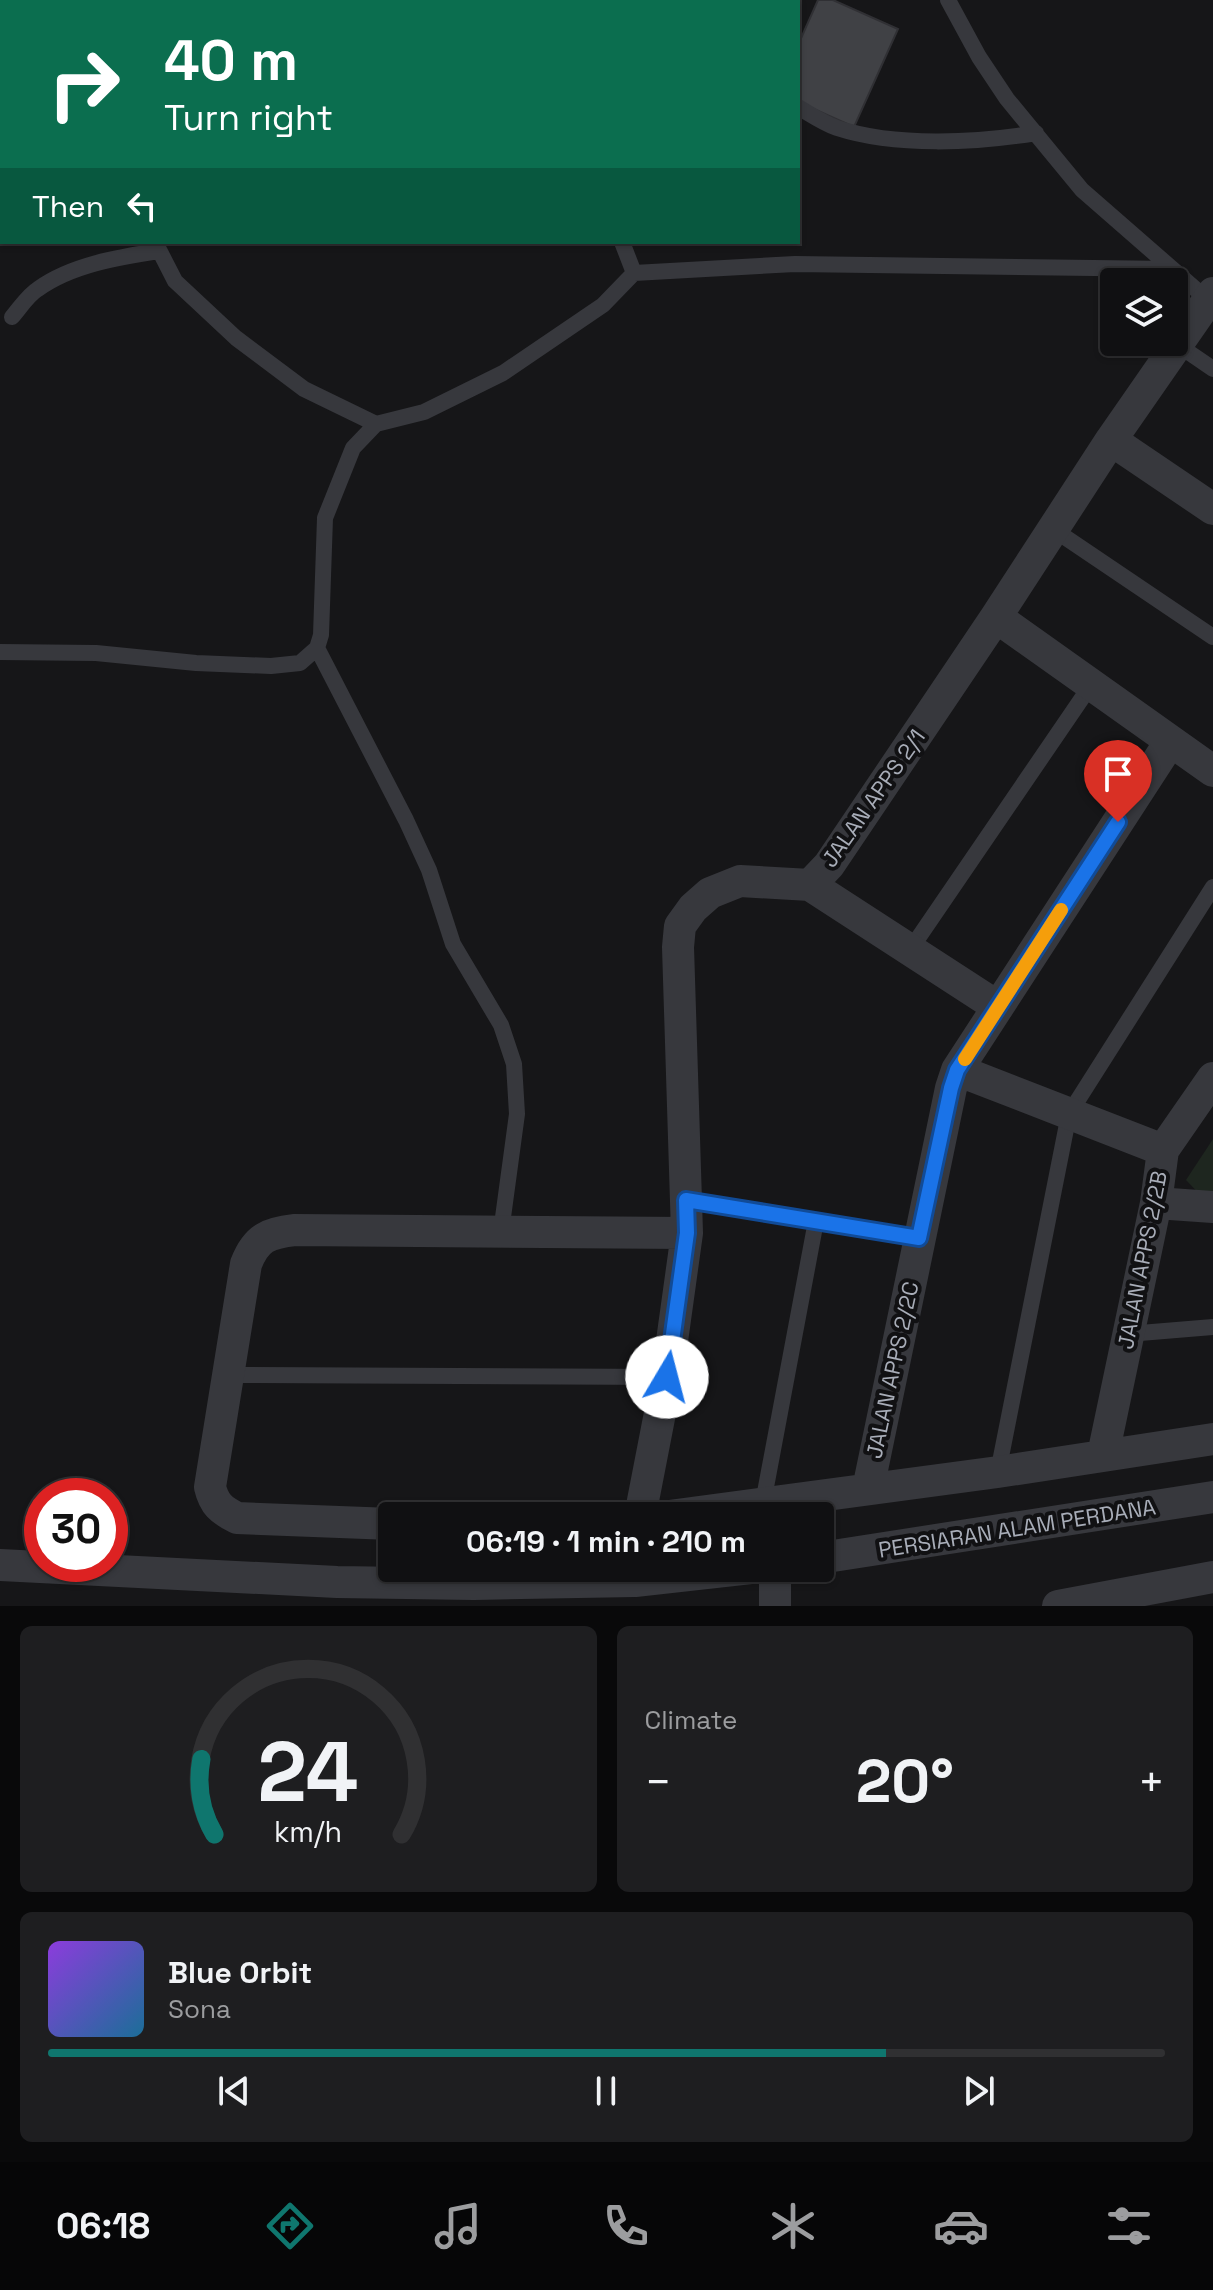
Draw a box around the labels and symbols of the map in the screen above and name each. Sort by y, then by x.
street label: JALAN APPS 2/1 [815,724,931,872]
pin [1084,740,1152,822]
street label: JALAN APPS 2/2B [1111,1169,1173,1351]
street label: JALAN APPS 2/2C [860,1279,924,1461]
position arrow [625,1335,709,1419]
speed limit sign: 30 [24,1478,128,1582]
street label: PERSIARAN ALAM PERDANA [876,1492,1158,1564]

